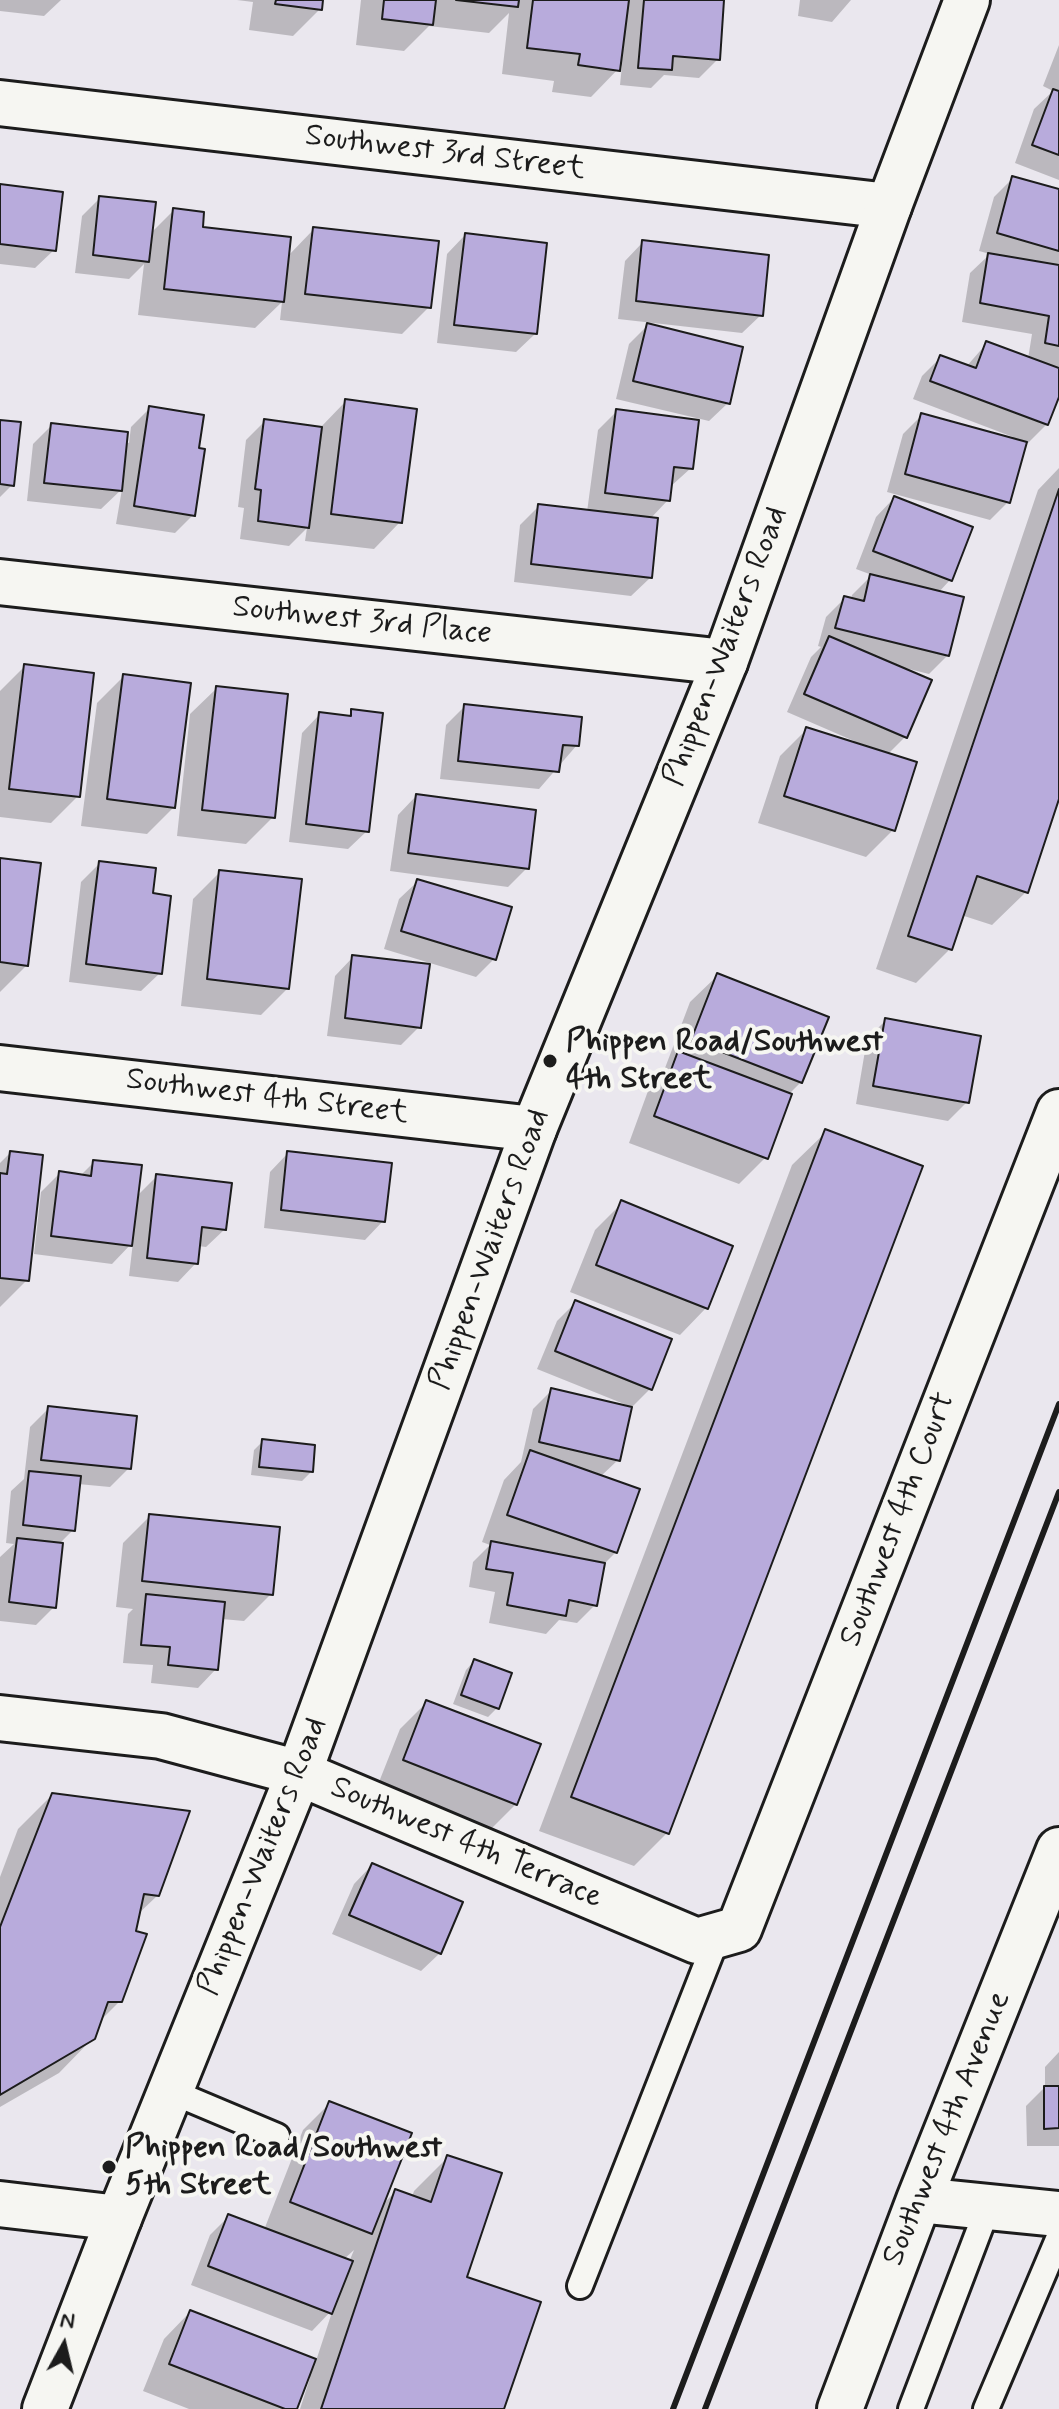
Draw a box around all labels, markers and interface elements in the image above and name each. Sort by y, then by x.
street label: Southwest 3rd Street [303,118,587,190]
street label: Phippen-Waiters Road [656,502,798,792]
street label: Southwest 3rd Place [230,589,494,655]
place label: Phippen Road/Southwest 4th Street [566,1024,883,1099]
marker: Phippen Road/Southwest 4th Street [541,1052,559,1070]
street label: Southwest 4th Street [124,1062,410,1134]
street label: Phippen-Waiters Road [422,1104,560,1396]
street label: Southwest 4th Court [833,1387,965,1653]
street label: Phippen-Waiters Road [191,1712,337,2002]
street label: Southwest 4th Terrace [324,1769,608,1919]
street label: Southwest 4th Avenue [875,1986,1021,2272]
place label: Phippen Road/Southwest 5th Street [125,2130,442,2205]
marker: Phippen Road/Southwest 5th Street [100,2158,118,2176]
north arrow [24,2305,104,2385]
text: N [58,2306,77,2336]

